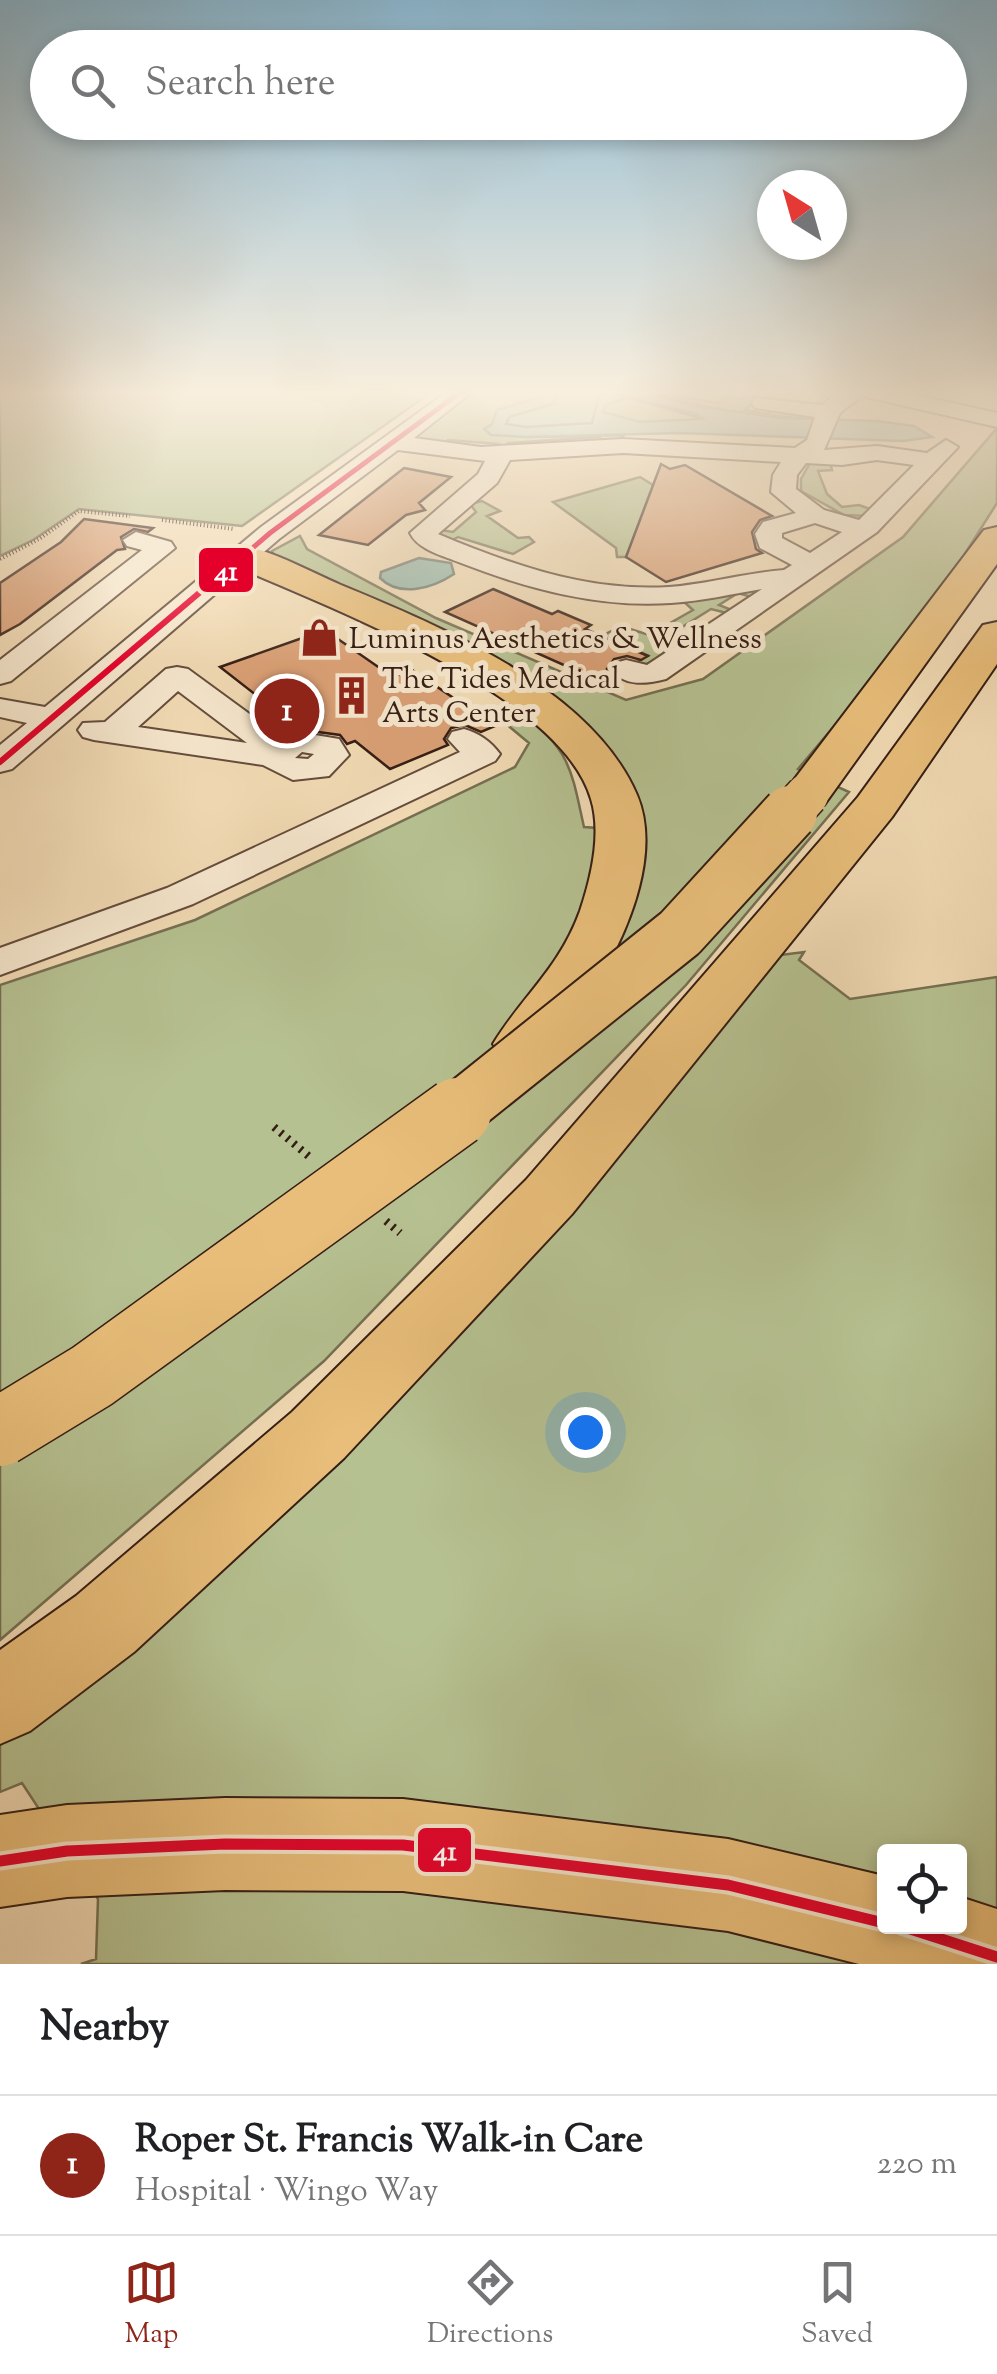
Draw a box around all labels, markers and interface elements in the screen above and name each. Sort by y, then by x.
search box [30,30,967,140]
icon: search [65,58,120,113]
text: Search here [145,58,336,112]
north arrow [757,170,847,260]
line badge: 41 [197,546,255,594]
text: 41 [213,553,238,593]
shop icon: Luminus Aesthetics & Wellness [298,617,340,659]
place label: Luminus Aesthetics & Wellness [349,619,762,662]
place label: The Tides Medical Arts Center [382,659,620,736]
pin: 1 [254,674,320,748]
building icon: The Tides Medical Arts Center [331,674,373,716]
your location [560,1407,611,1458]
line badge: 41 [416,1826,473,1874]
text: 41 [432,1833,457,1873]
map controls [877,1844,967,1934]
button: locate [877,1844,967,1934]
text: Nearby [40,1999,169,2059]
text: Roper St. Francis Walk-in Care [135,2115,643,2169]
text: 1 [67,2142,78,2188]
text: 220 m [877,2142,957,2188]
text: Hospital · Wingo Way [135,2169,438,2215]
tab: Map [124,2255,179,2355]
tab: Directions [427,2255,553,2355]
tab: Saved [801,2255,873,2355]

